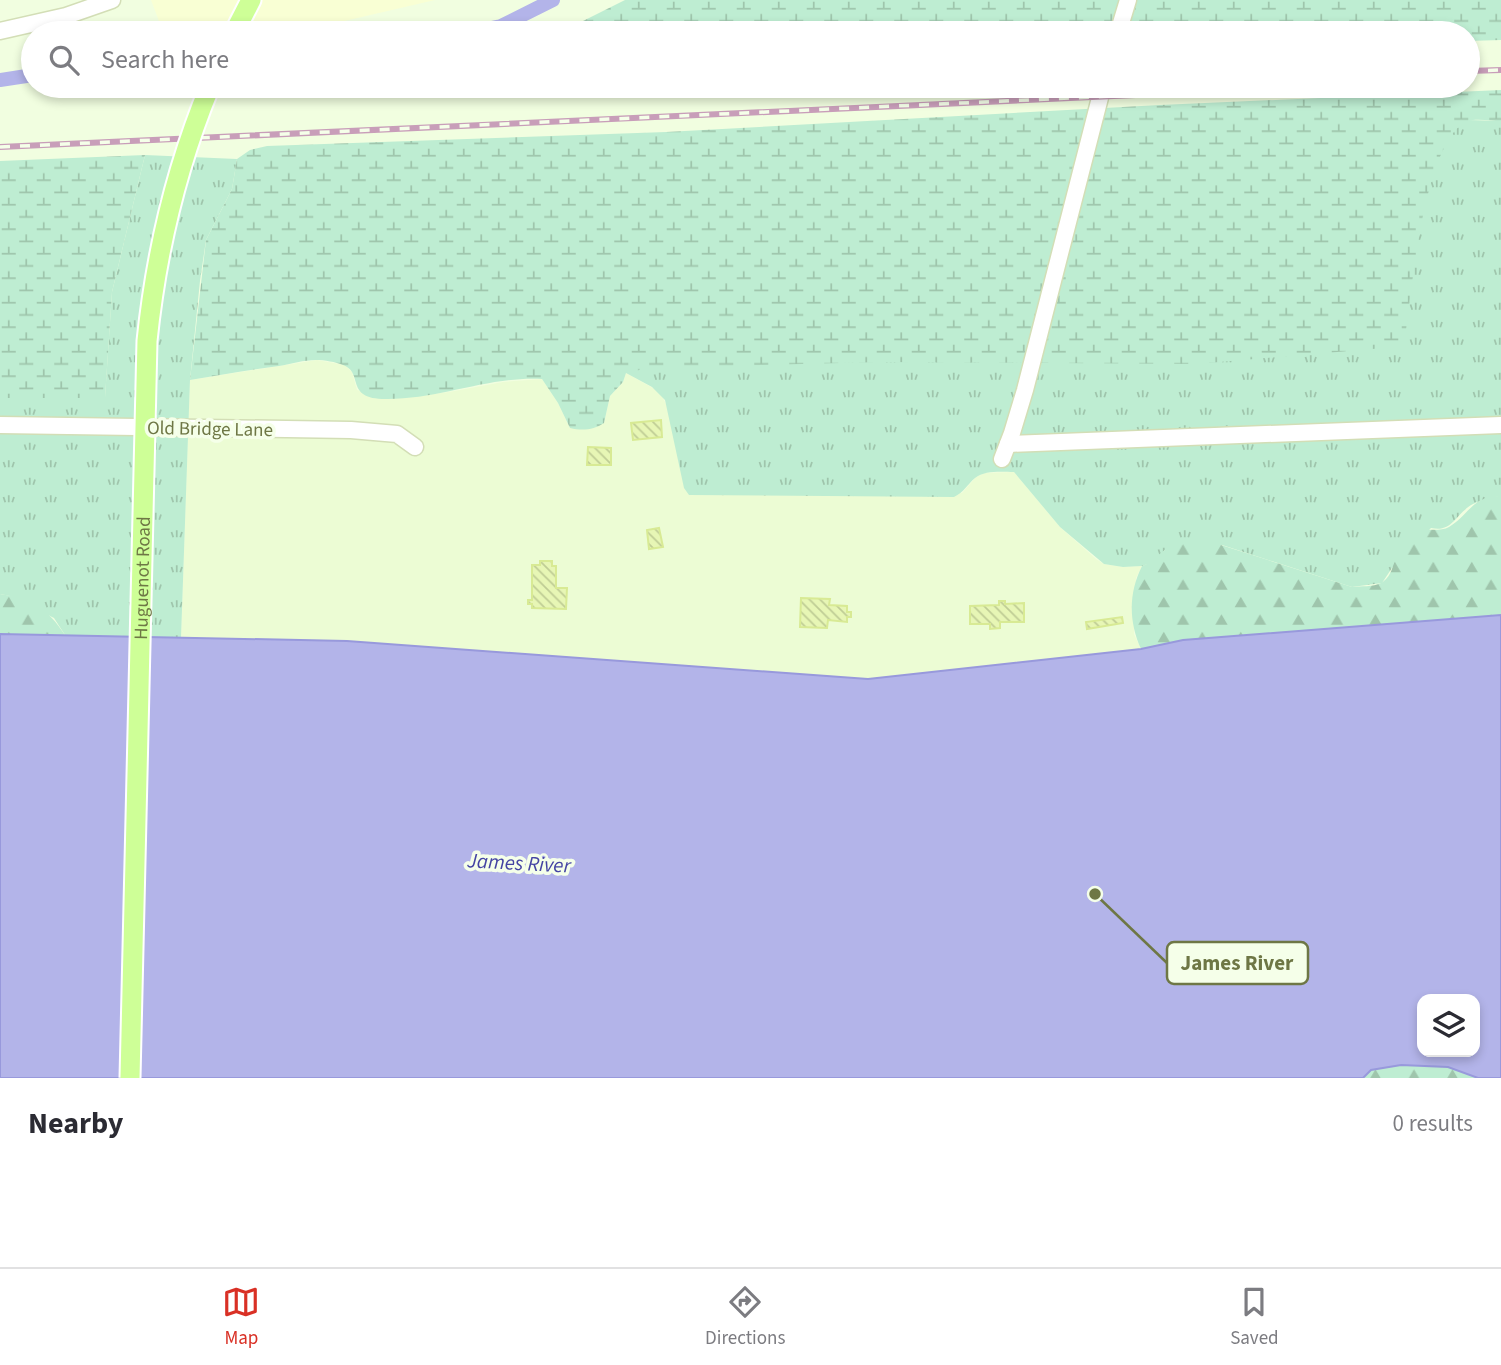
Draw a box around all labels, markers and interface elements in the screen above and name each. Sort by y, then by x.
search box [21,21,1480,98]
icon: search [45,41,83,79]
text: Search here [101,41,229,78]
street label: Old Bridge Lane [147,415,273,444]
street label: Huguenot Road [128,516,158,640]
water label: James River [466,845,572,881]
callout: James River [1167,942,1308,984]
text: James River [1181,948,1294,978]
map controls [1417,994,1480,1057]
button: layers [1417,994,1480,1057]
text: Nearby [28,1102,123,1145]
text: 0 results [1393,1107,1473,1140]
tab: Map [222,1283,260,1352]
tab: Directions [705,1283,785,1352]
tab: Saved [1230,1283,1279,1352]

